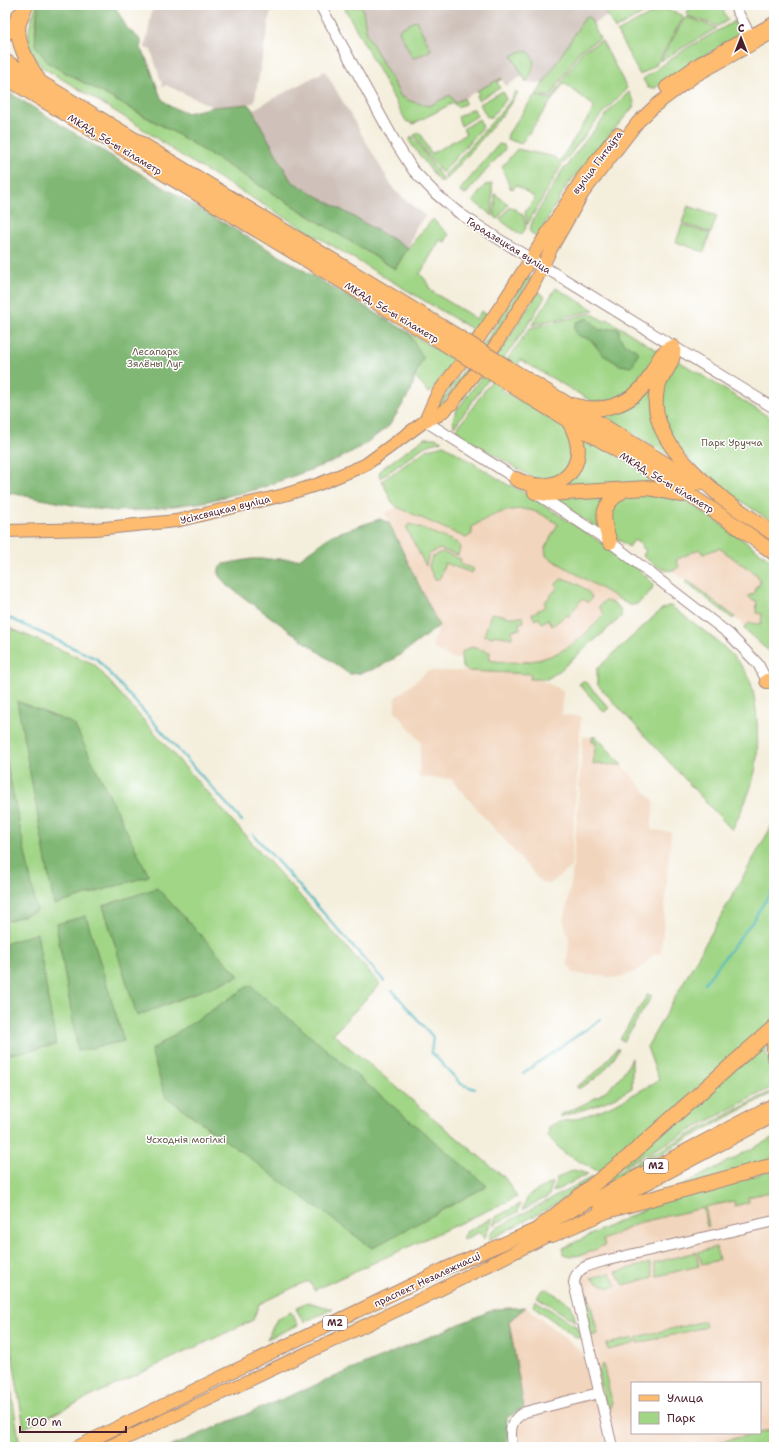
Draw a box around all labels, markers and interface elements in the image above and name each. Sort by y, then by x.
north arrow [721,18,761,58]
text: С [738,21,745,36]
street label: МКАД, 56-ы кіламетр [65,111,165,178]
street label: вуліца Гінтаўта [569,127,626,197]
street label: Гарадзецкая вуліца [464,214,554,277]
street label: МКАД, 56-ы кіламетр [342,279,442,346]
park label: Лесапарк Зялёны Луг [127,345,183,370]
park label: Парк Уручча [701,436,763,449]
street label: МКАД, 56-ы кіламетр [617,449,717,516]
street label: Усіхсвяцкая вуліца [179,492,272,527]
park label: Усходнія могілкі [146,1133,226,1146]
road number: М2 [644,1159,668,1173]
street label: праспект Незалежнасці [372,1249,483,1310]
road number: М2 [323,1316,347,1330]
legend [631,1382,761,1434]
text: Улица [667,1390,704,1406]
scale bar [20,1408,126,1434]
text: Парк [667,1410,696,1426]
text: 100 m [26,1414,62,1430]

